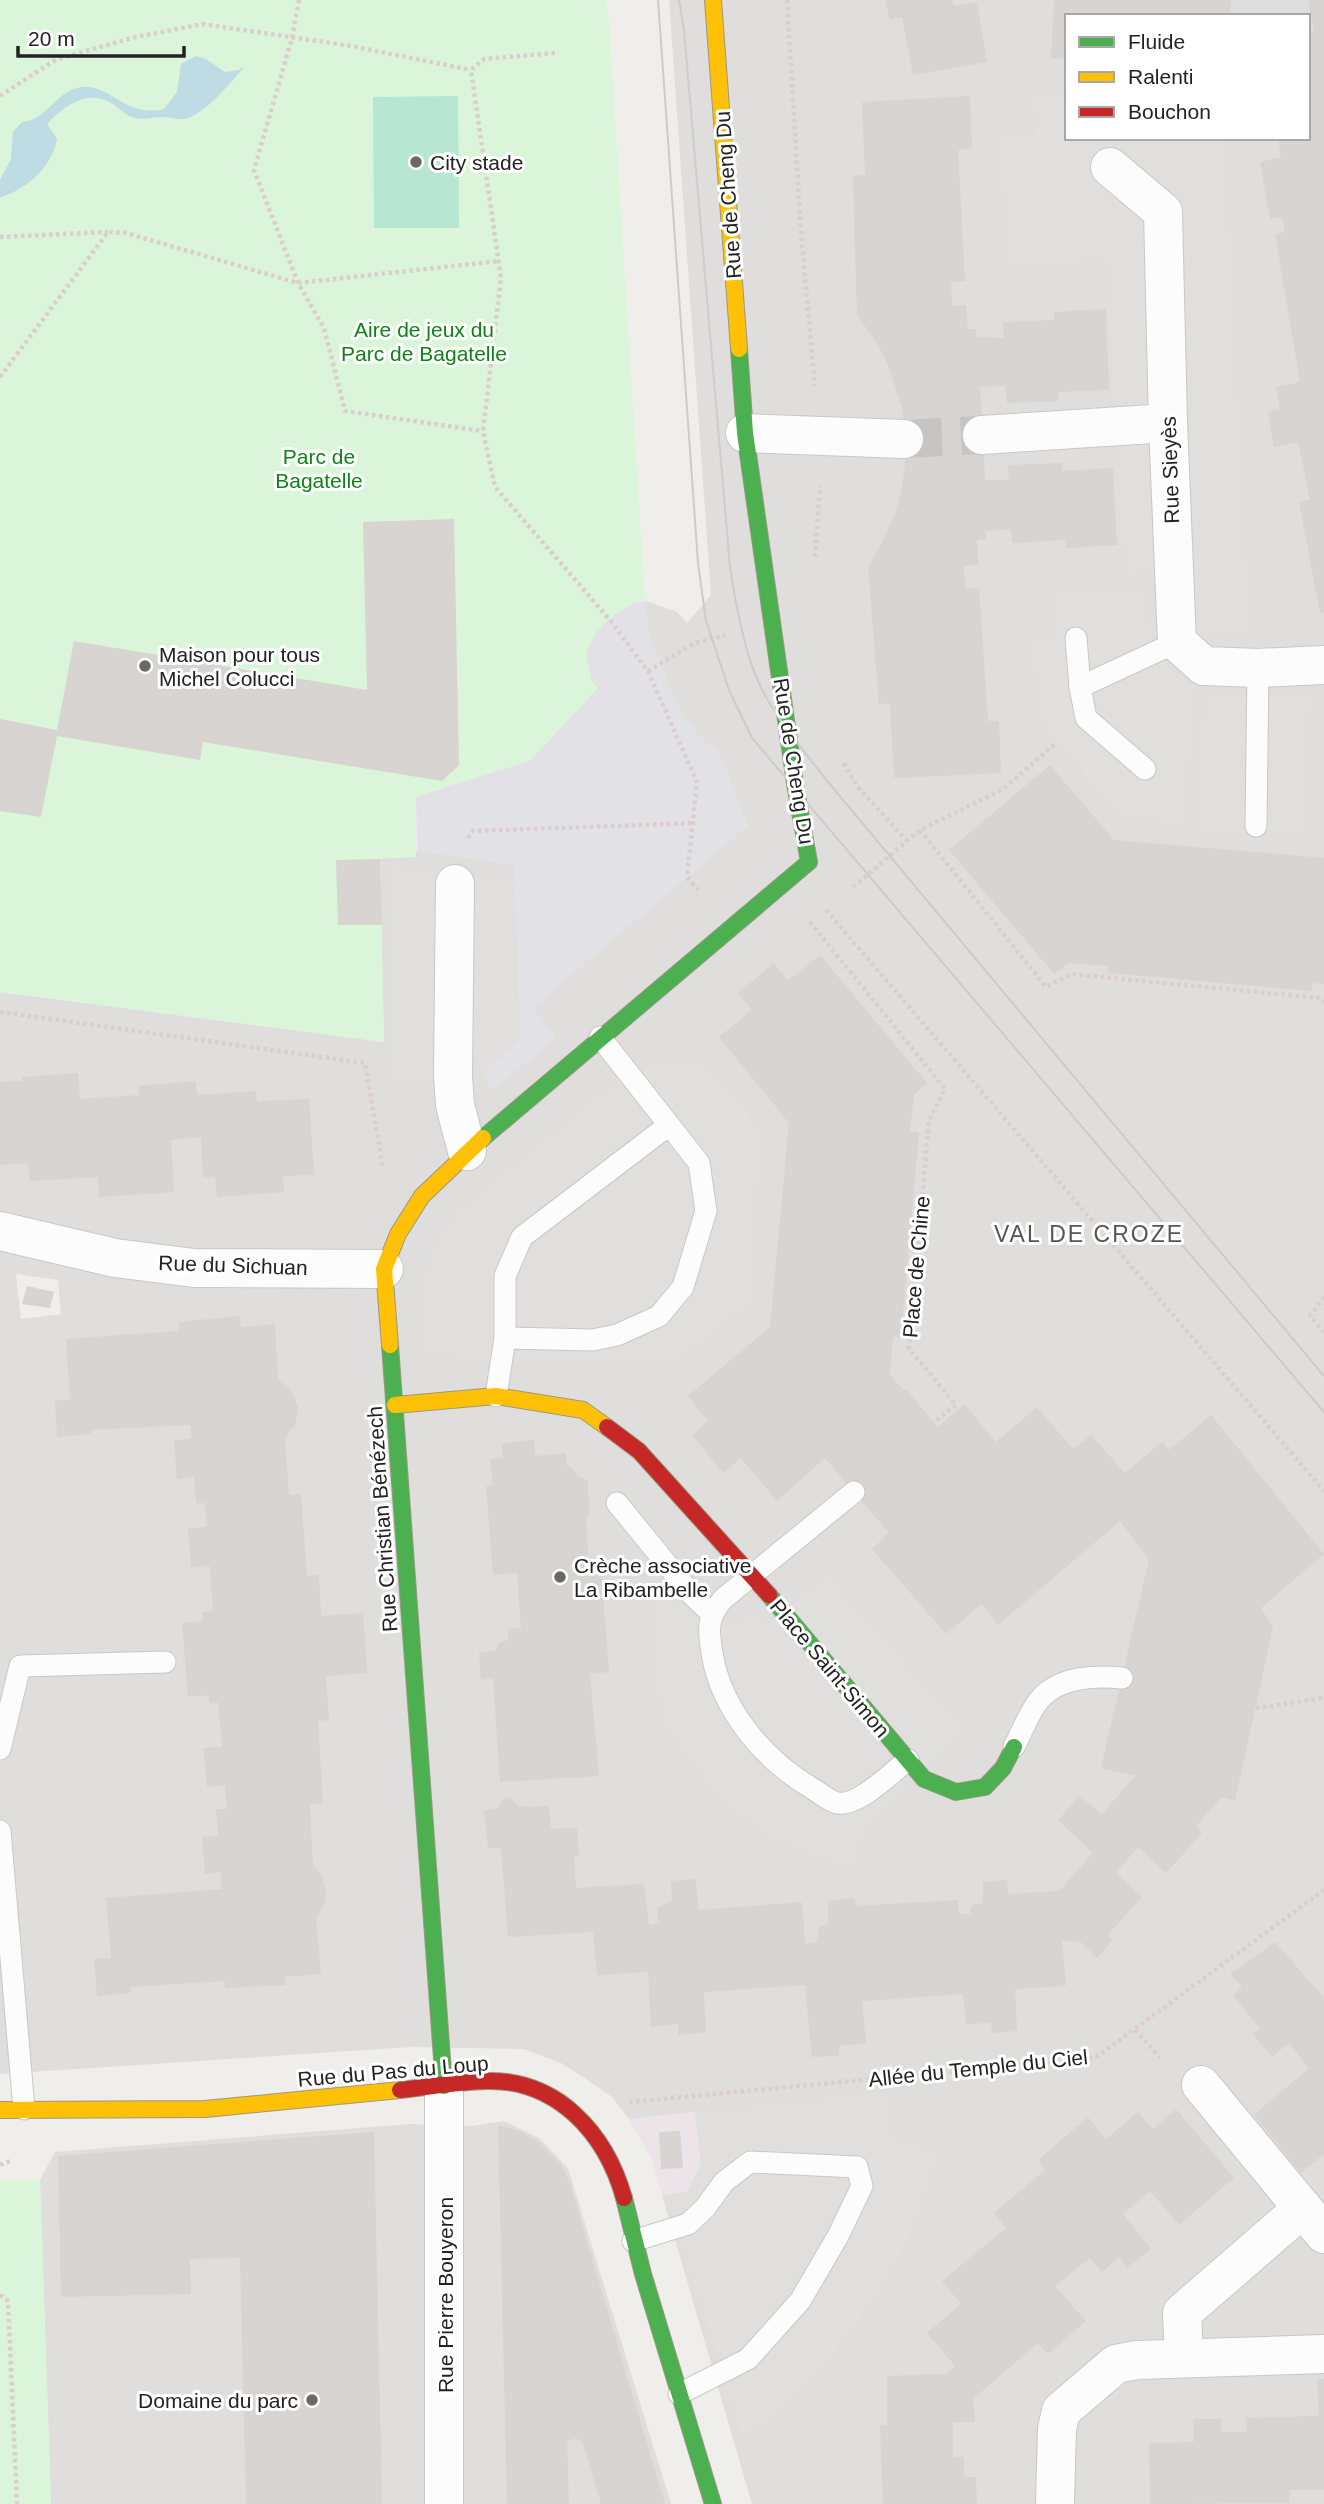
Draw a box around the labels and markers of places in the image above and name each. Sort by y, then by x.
place label: City stade [430,151,523,174]
marker: City stade [408,154,424,170]
place label: Maison pour tous Michel Colucci [159,643,320,690]
marker: Maison pour tous Michel Colucci [137,658,153,674]
place label: Crèche associative La Ribambelle [574,1554,751,1601]
marker: Crèche associative La Ribambelle [552,1569,568,1585]
place label: Domaine du parc [138,2389,298,2412]
marker: Domaine du parc [304,2392,320,2408]

